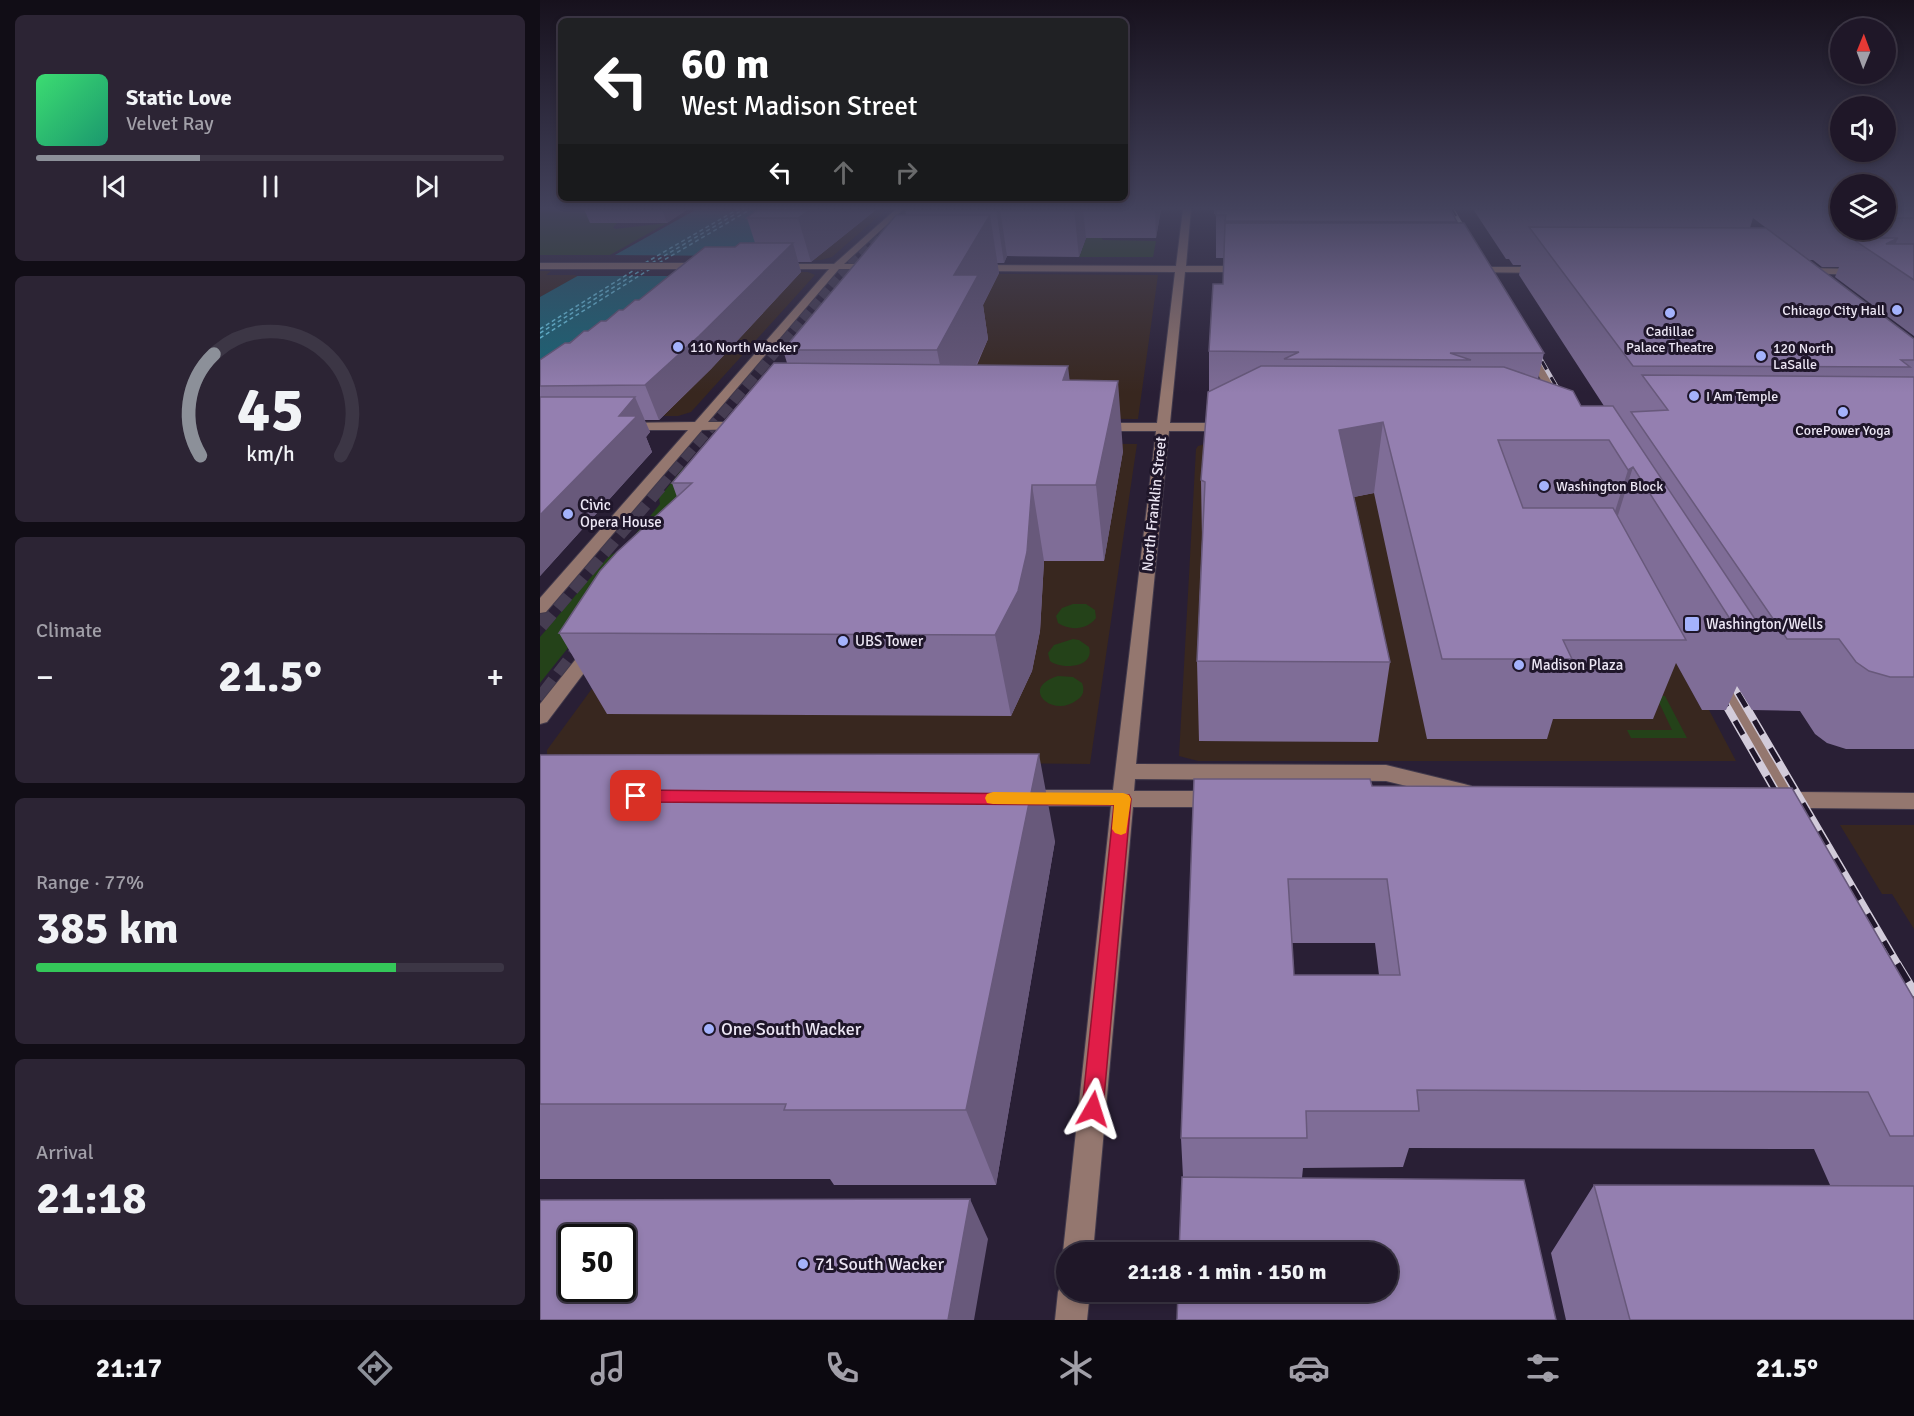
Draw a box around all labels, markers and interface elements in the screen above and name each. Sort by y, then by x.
north arrow [1830,18,1896,84]
map controls [1830,18,1896,240]
text: 60 m [681,39,770,90]
icon: left [582,42,660,120]
text: Static Love [126,84,232,111]
text: West Madison Street [681,90,917,123]
button: sound [1830,96,1896,162]
text: Velvet Ray [126,111,214,136]
icon: left [764,156,797,189]
icon: ahead [827,156,860,189]
icon: right [890,156,923,189]
icon: previous [98,170,131,203]
icon: pause [254,170,287,203]
icon: next [410,170,443,203]
button: layers [1830,174,1896,240]
place label: Chicago City Hall [1782,302,1885,319]
marker: Chicago City Hall [1890,303,1904,317]
marker: Cadillac Palace Theatre [1663,306,1677,320]
place label: Cadillac Palace Theatre [1626,323,1714,356]
place label: 110 North Wacker [690,339,798,356]
marker: 110 North Wacker [671,340,685,354]
place label: 120 North LaSalle [1773,340,1834,373]
marker: 120 North LaSalle [1754,349,1768,363]
text: 45 [236,371,304,448]
place label: I Am Temple [1706,388,1778,405]
marker: I Am Temple [1687,389,1701,403]
marker: CorePower Yoga [1836,405,1850,419]
place label: CorePower Yoga [1795,422,1891,439]
street label: North Franklin Street [1138,436,1170,572]
text: km/h [246,441,294,467]
place label: Washington Block [1556,478,1663,495]
marker: Washington Block [1537,479,1551,493]
place label: Civic Opera House [580,496,662,531]
marker: Civic Opera House [561,507,575,521]
marker: Washington/Wells [1683,615,1701,633]
place label: Washington/Wells [1706,615,1823,633]
text: Climate [36,618,102,643]
place label: UBS Tower [855,632,924,650]
marker: UBS Tower [836,634,850,648]
text: 21.5° [218,649,322,704]
place label: Madison Plaza [1531,656,1623,674]
text: − [36,657,54,698]
text: + [486,657,504,698]
marker: Madison Plaza [1512,658,1526,672]
pin [610,770,661,821]
icon: arrive [619,779,652,812]
text: Range · 77% [36,870,144,895]
text: 385 km [36,901,179,956]
place label: One South Wacker [721,1018,862,1040]
marker: One South Wacker [702,1022,716,1036]
position arrow [1061,1077,1125,1141]
text: Arrival [36,1140,94,1165]
text: 21:18 [36,1171,146,1226]
speed limit sign: 50 [558,1224,636,1302]
place label: 71 South Wacker [815,1253,945,1275]
marker: 71 South Wacker [796,1257,810,1271]
text: 21:18 · 1 min · 150 m [1127,1258,1327,1285]
icon: directions [354,1347,396,1389]
icon: music [587,1347,629,1389]
icon: phone [821,1347,863,1389]
icon: climate [1055,1347,1097,1389]
icon: car [1288,1347,1330,1389]
icon: filters [1522,1347,1564,1389]
text: 21:17 [96,1352,162,1385]
text: 21.5° [1756,1352,1818,1385]

